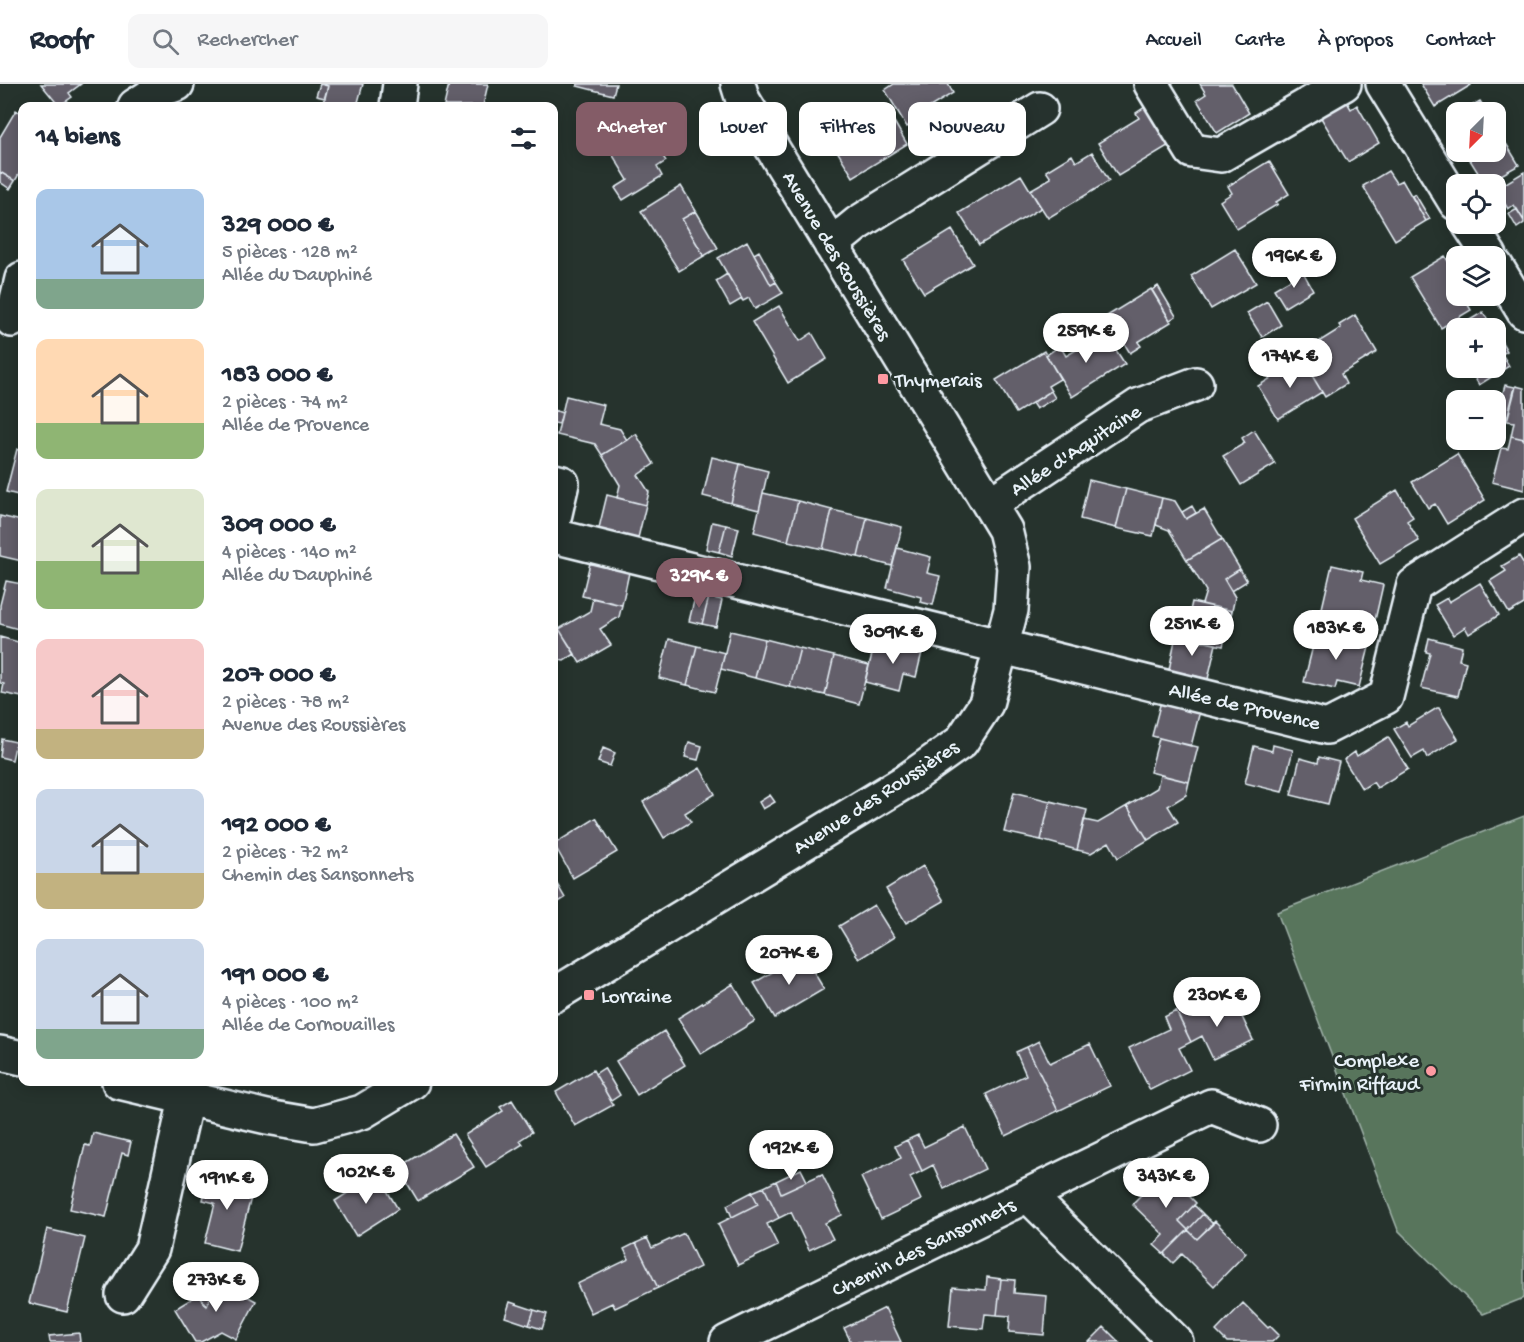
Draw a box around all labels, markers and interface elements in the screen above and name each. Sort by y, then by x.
search box [128,14,548,68]
text: Roofr [30,25,92,58]
icon: search [149,25,182,58]
text: Rechercher [197,28,297,54]
text: Accueil [1145,29,1202,54]
text: Carte [1235,29,1285,54]
text: À propos [1318,29,1393,54]
text: Contact [1426,29,1494,54]
chip: Acheter [576,102,687,156]
chip: Louer [699,102,787,156]
chip: Filtres [799,102,896,156]
chip: Nouveau [908,102,1026,156]
north arrow [1446,102,1506,162]
map controls [1446,102,1506,450]
icon: filters [507,122,540,155]
text: 14 biens [36,123,120,154]
street label: Avenue des Roussières [775,168,896,347]
button: locate [1446,174,1506,234]
text: 329 000 € [222,211,333,242]
icon: home [84,213,156,285]
pin: 196K € [1245,238,1343,289]
text: 5 pièces · 128 m² [222,242,358,265]
text: 196K € [1266,246,1322,269]
button: layers [1446,246,1506,306]
text: Allée du Dauphiné [222,265,372,288]
pin: 259K € [1037,313,1135,364]
button: + [1446,318,1506,378]
text: 259K € [1057,321,1115,344]
pin: 174K € [1241,338,1339,389]
text: 174K € [1262,346,1318,369]
text: 183 000 € [222,361,332,392]
icon: home [84,363,156,435]
place label: Thymerais [894,370,983,395]
marker: Thymerais [876,372,890,386]
button: − [1446,390,1506,450]
text: 2 pièces · 74 m² [222,392,348,415]
street label: Allée d'Aquitaine [1007,400,1148,504]
text: Allée de Provence [222,415,369,438]
text: 309 000 € [222,511,335,542]
icon: home [84,513,156,585]
text: 4 pièces · 140 m² [222,542,357,565]
pin: 329K € [650,558,748,609]
text: Allée du Dauphiné [222,565,372,588]
text: 329K € [670,566,728,589]
pin: 251K € [1143,606,1241,657]
pin: 183K € [1287,610,1385,661]
pin: 309K € [844,614,942,665]
text: 251K € [1164,614,1220,637]
text: 183K € [1307,618,1365,641]
text: 309K € [863,622,923,645]
text: 207 000 € [222,661,335,692]
icon: home [84,663,156,735]
street label: Allée de Provence [1166,679,1323,738]
text: 2 pièces · 78 m² [222,692,350,715]
text: Avenue des Roussières [222,715,405,738]
street label: Avenue des Roussières [789,735,966,862]
text: 192 000 € [222,811,330,842]
icon: home [84,813,156,885]
text: 2 pièces · 72 m² [222,842,348,865]
text: Chemin des Sansonnets [222,865,413,888]
pin: 207K € [740,935,838,986]
text: 207K € [759,943,819,966]
text: 191 000 € [222,961,328,992]
icon: home [84,963,156,1035]
pin: 230K € [1168,977,1266,1028]
text: 230K € [1187,985,1247,1008]
place label: Lorraine [601,986,673,1011]
marker: Lorraine [582,988,596,1002]
text: 4 pièces · 100 m² [222,992,359,1015]
text: Allée de Cornouailles [222,1015,394,1038]
place label: Complexe Firmin Riffaud [1299,1050,1421,1099]
marker: Complexe Firmin Riffaud [1424,1064,1438,1078]
pin: 192K € [742,1130,840,1181]
text: 192K € [763,1138,819,1161]
pin: 102K € [317,1154,415,1205]
pin: 343K € [1117,1158,1215,1209]
pin: 191K € [178,1160,276,1211]
text: 102K € [338,1162,394,1185]
text: 343K € [1137,1166,1195,1189]
text: 191K € [200,1168,254,1191]
street label: Chemin des Sansonnets [829,1193,1021,1304]
pin: 273K € [167,1262,265,1313]
text: 273K € [187,1270,245,1293]

